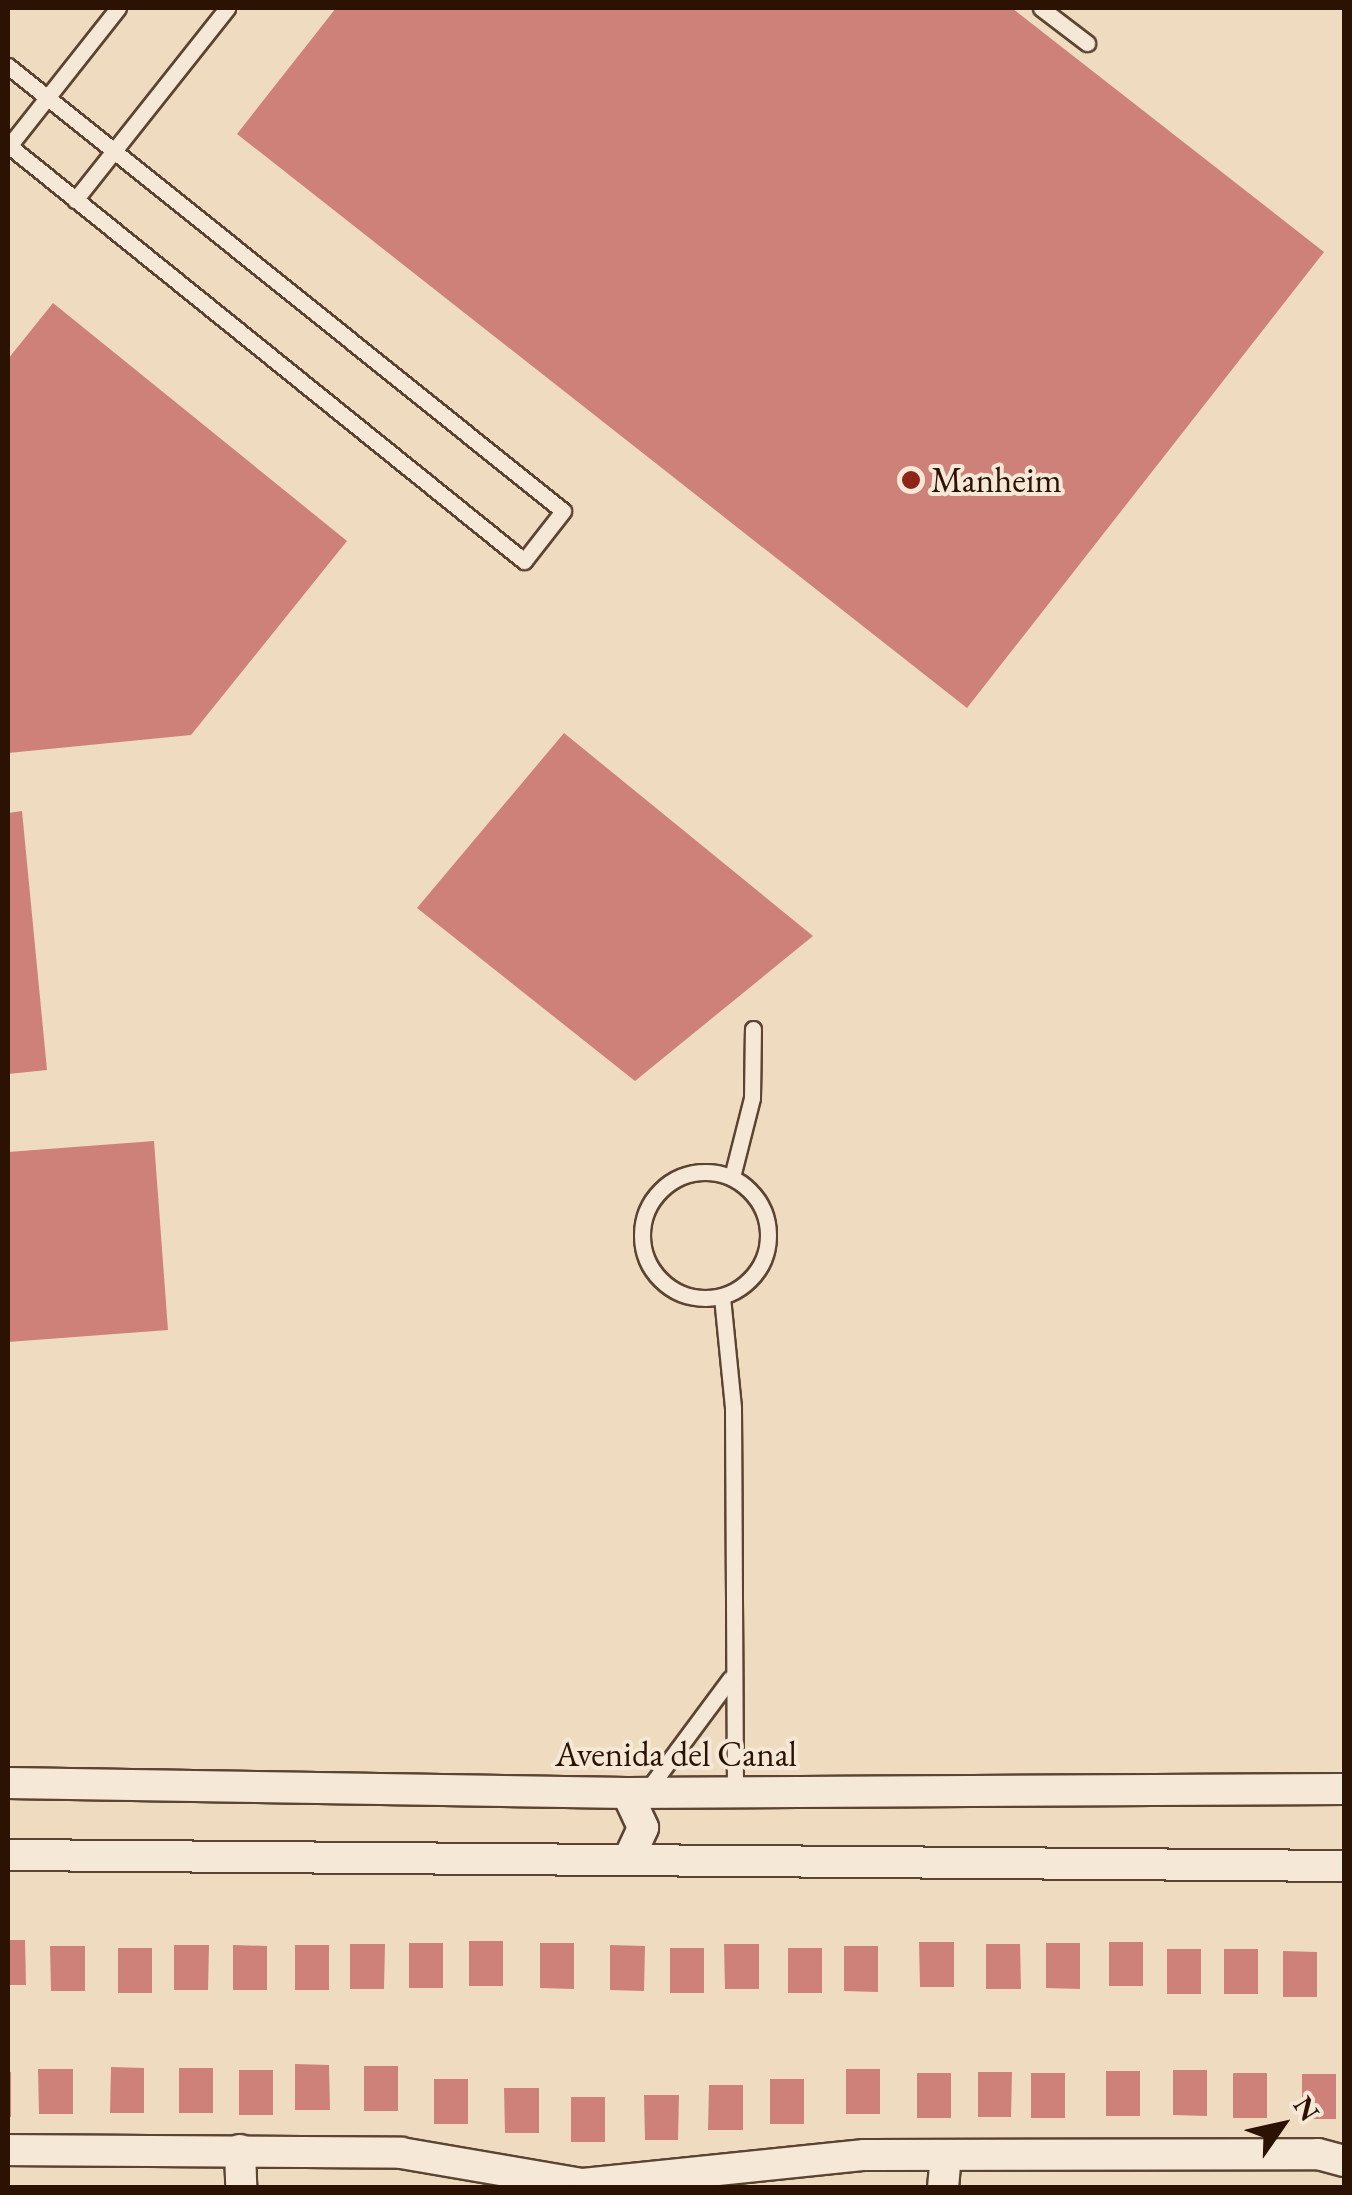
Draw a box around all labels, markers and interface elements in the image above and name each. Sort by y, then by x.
place label: Manheim [931,459,1062,501]
marker: Manheim [900,469,922,491]
street label: Avenida del Canal [555,1733,797,1775]
north arrow [1232,2075,1332,2175]
text: N [1286,2089,1328,2128]

